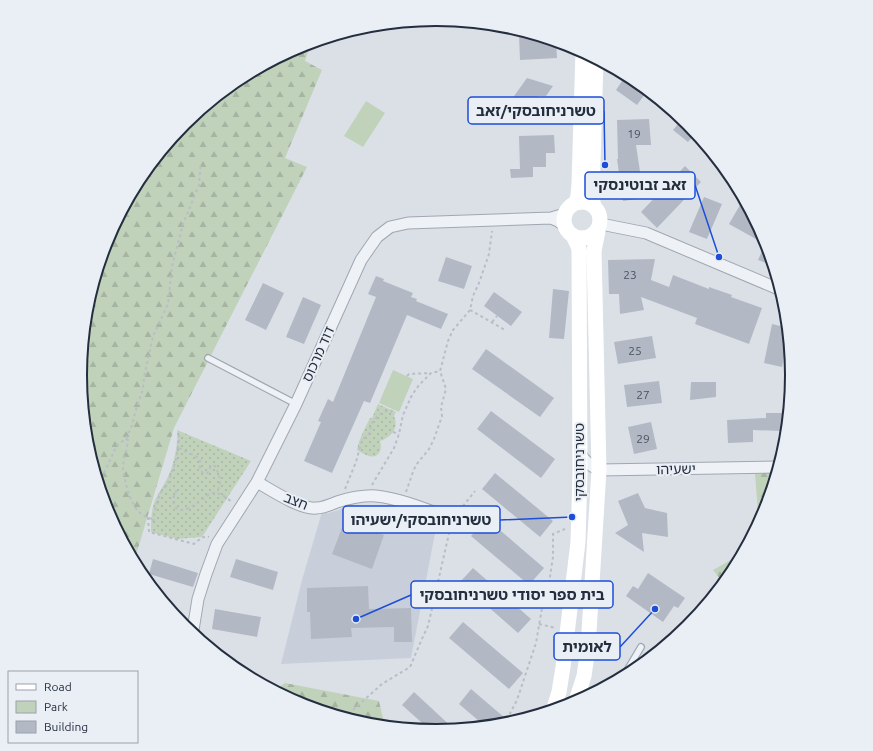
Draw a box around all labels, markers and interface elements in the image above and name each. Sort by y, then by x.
callout: טשרניחובסקי/זאב [468,97,604,124]
text: טשרניחובסקי/זאב [476,102,596,119]
house number: 19 [627,127,641,140]
callout: זאב זבוטינסקי [585,172,695,199]
text: זאב זבוטינסקי [593,176,687,193]
house number: 23 [623,268,637,281]
street label: דוד מרכוס [299,323,338,384]
house number: 25 [628,344,642,357]
house number: 27 [636,388,650,401]
street label: טשרניחובסקי [571,423,587,501]
house number: 29 [636,432,650,445]
street label: ישעיהו [656,461,696,477]
street label: חצב [282,489,310,513]
callout: טשרניחובסקי/ישעיהו [343,506,500,533]
text: טשרניחובסקי/ישעיהו [350,511,492,528]
callout: בית ספר יסודי טשרניחובסקי [411,581,613,608]
text: בית ספר יסודי טשרניחובסקי [419,586,605,603]
callout: לאומית [554,633,620,660]
text: לאומית [562,638,612,655]
legend [8,671,138,743]
text: Road [44,680,72,693]
text: Park [44,700,68,713]
text: Building [44,720,88,733]

